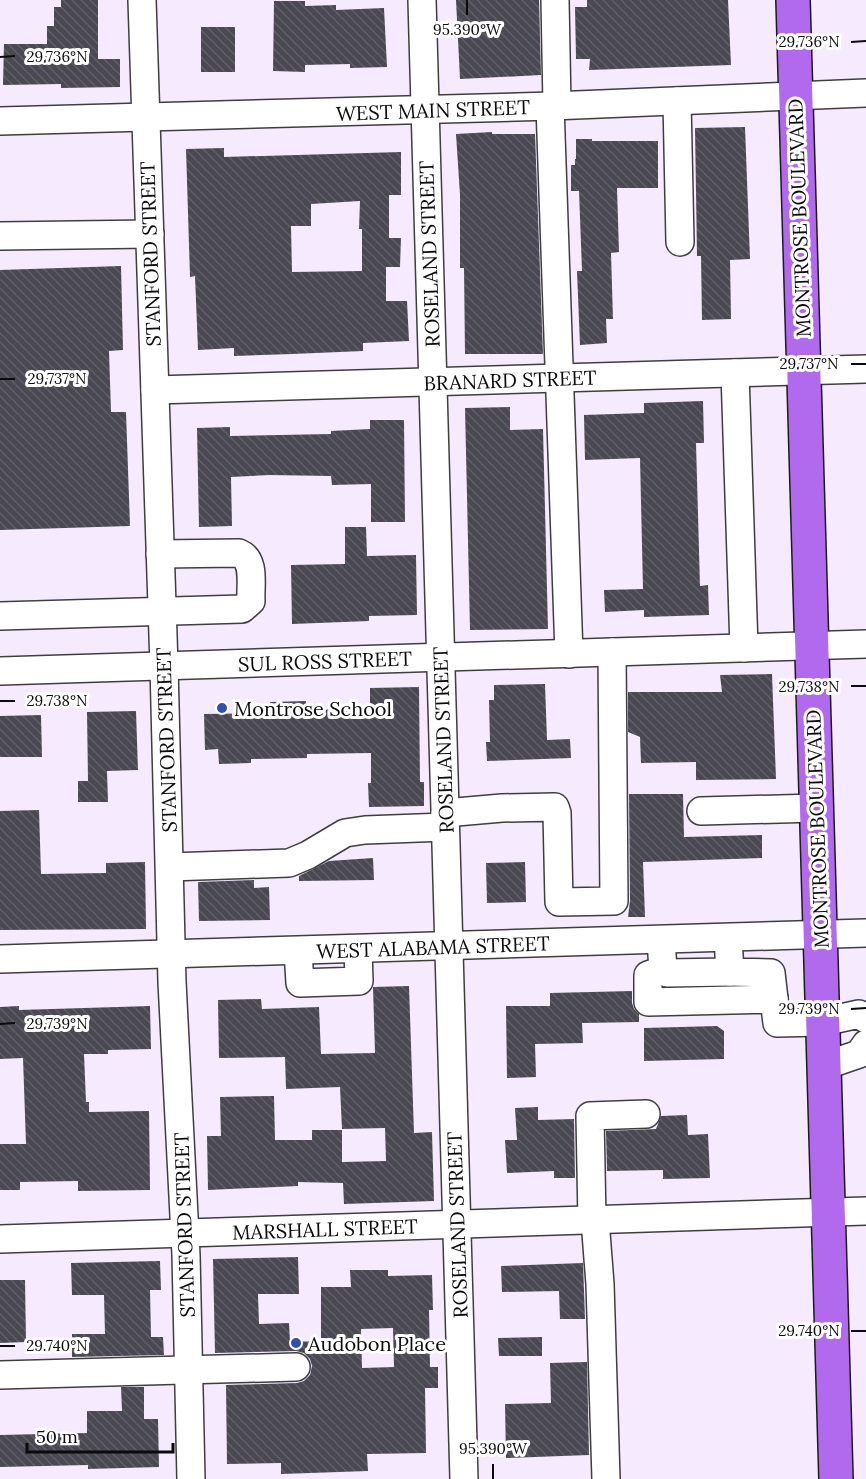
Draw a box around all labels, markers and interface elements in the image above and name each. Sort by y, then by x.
text: 95.390°W [433,20,502,39]
text: 29.736°N [778,32,840,51]
text: 29.736°N [26,47,88,66]
street label: WEST MAIN STREET [336,94,531,126]
street label: MONTROSE BOULEVARD [782,98,816,338]
street label: ROSELAND STREET [413,160,445,348]
street label: STANFORD STREET [134,161,166,347]
text: 29.737°N [779,354,839,373]
street label: BRANARD STREET [423,364,597,396]
text: 29.737°N [27,369,87,388]
street label: SUL ROSS STREET [238,645,413,677]
street label: ROSELAND STREET [427,646,459,834]
street label: STANFORD STREET [150,647,182,833]
text: 29.738°N [779,677,839,696]
text: 29.738°N [27,691,87,710]
place label: Montrose School [234,696,392,721]
marker: Montrose School [215,701,229,715]
street label: MONTROSE BOULEVARD [800,709,834,949]
street label: WEST ALABAMA STREET [316,930,550,964]
text: 29.739°N [778,999,840,1018]
text: 29.739°N [26,1014,88,1033]
street label: ROSELAND STREET [441,1131,473,1319]
street label: STANFORD STREET [168,1132,200,1318]
street label: MARSHALL STREET [232,1213,418,1245]
text: 29.740°N [778,1321,840,1340]
place label: Audobon Place [307,1331,446,1356]
text: 29.740°N [26,1336,88,1355]
marker: Audobon Place [289,1336,303,1350]
scale bar [27,1416,172,1454]
text: 50 m [36,1425,78,1448]
text: 95.390°W [459,1439,528,1458]

